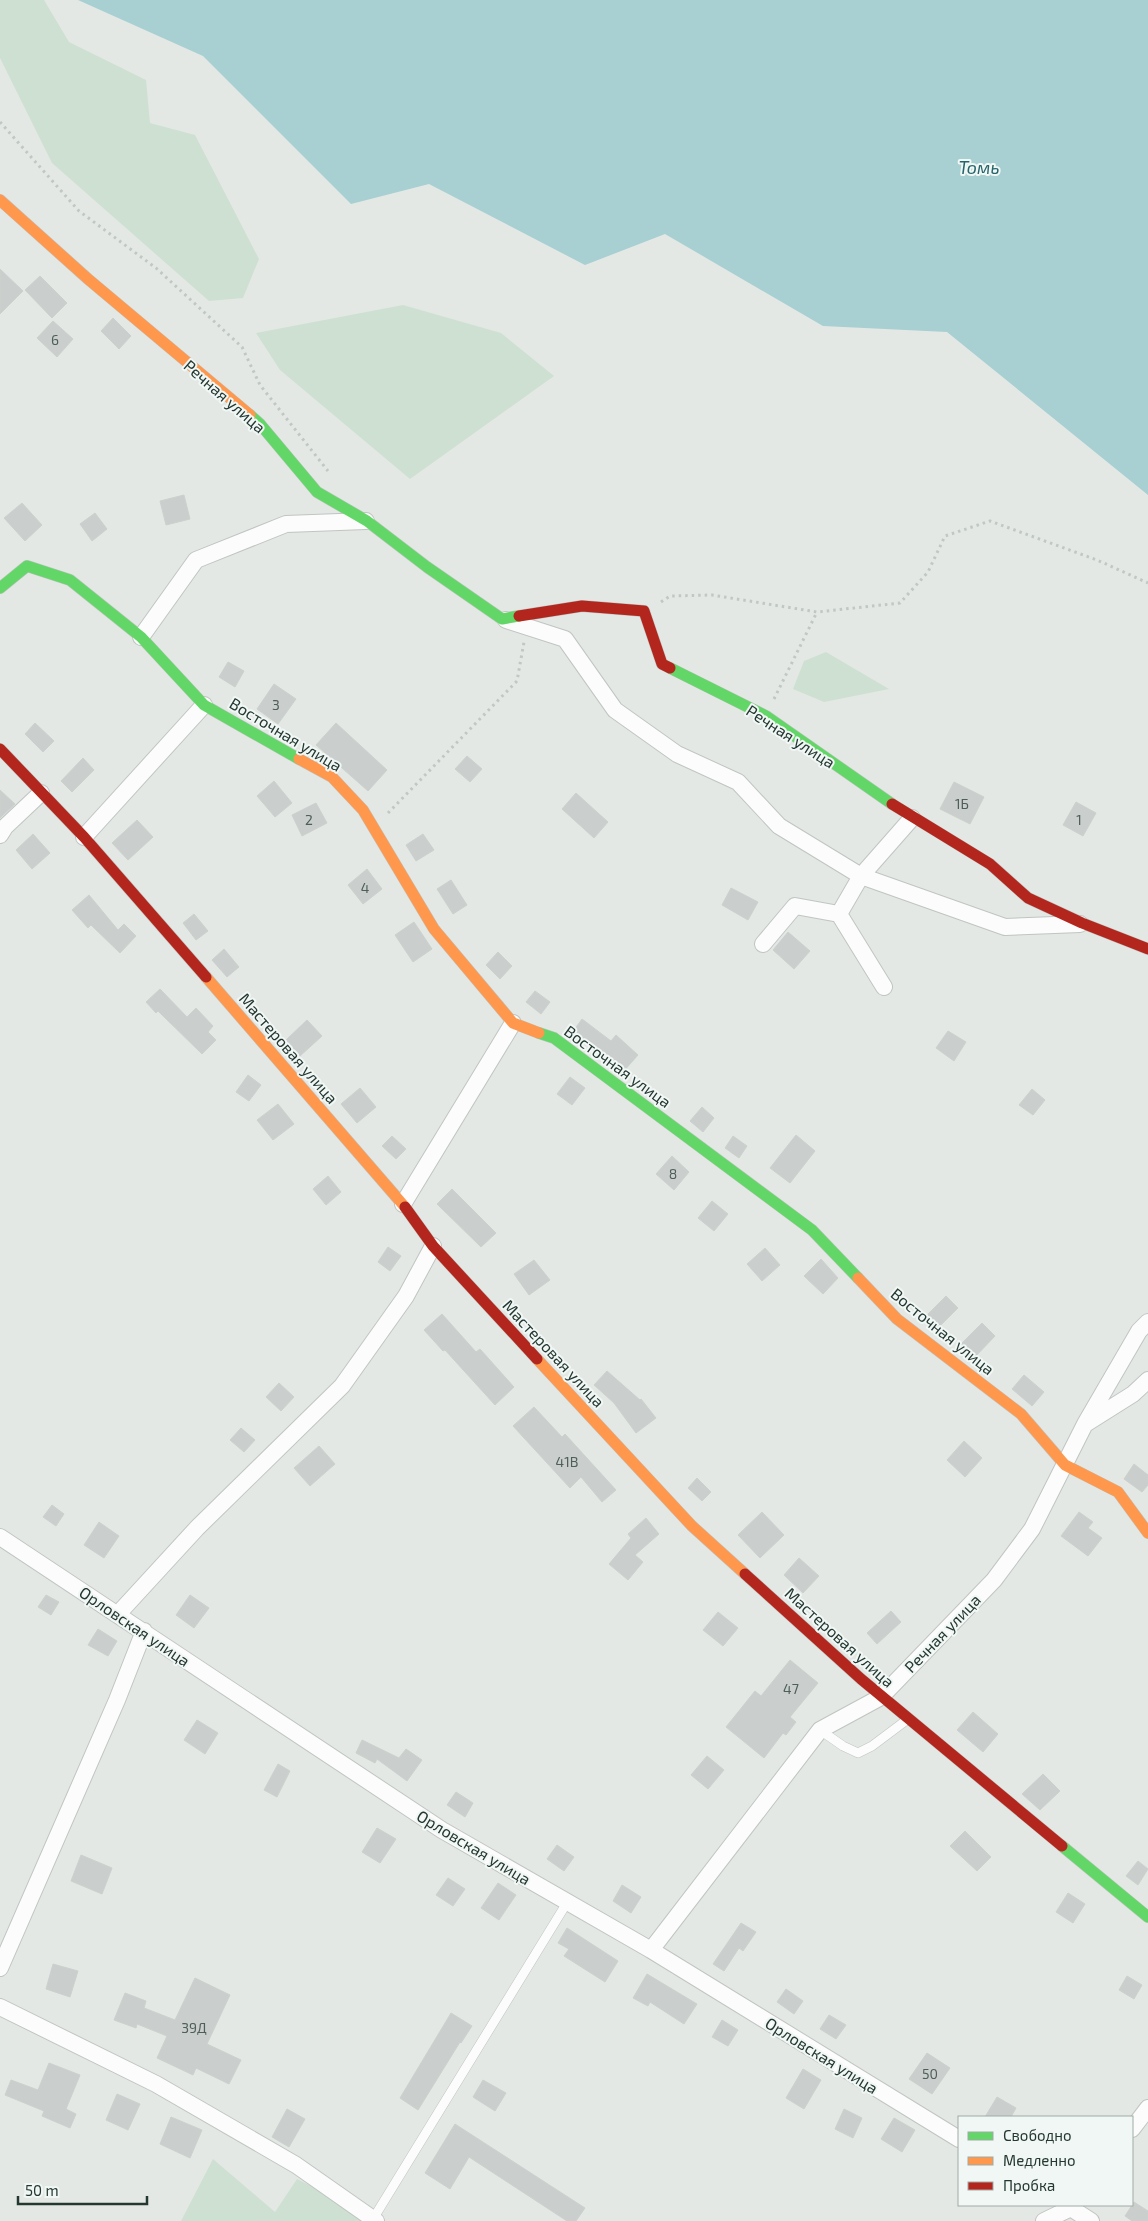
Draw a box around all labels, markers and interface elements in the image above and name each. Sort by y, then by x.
water label: Томь [958,156,1000,178]
house number: 6 [51,331,59,348]
street label: Речная улица [180,355,270,437]
street label: Восточная улица [226,693,345,776]
house number: 3 [272,696,280,713]
street label: Речная улица [743,700,839,772]
house number: 1Б [955,795,969,812]
house number: 2 [305,811,313,828]
house number: 1 [1076,811,1082,828]
house number: 4 [361,879,369,896]
street label: Мастеровая улица [235,989,342,1108]
street label: Восточная улица [560,1021,675,1112]
house number: 8 [669,1165,677,1182]
street label: Восточная улица [887,1284,998,1379]
street label: Мастеровая улица [499,1295,609,1411]
house number: 41В [556,1453,578,1470]
street label: Орловская улица [76,1582,194,1671]
street label: Мастеровая улица [781,1583,898,1692]
street label: Речная улица [900,1590,985,1677]
house number: 47 [783,1680,799,1697]
street label: Орловская улица [413,1806,534,1889]
street label: Орловская улица [762,2013,882,2098]
house number: 39Д [181,2019,207,2036]
house number: 50 [922,2065,938,2082]
legend [958,2116,1133,2206]
text: Свободно [1003,2126,1072,2144]
text: Медленно [1003,2151,1076,2169]
scale bar [18,2174,146,2206]
text: Пробка [1003,2176,1055,2194]
text: 50 m [25,2181,59,2199]

